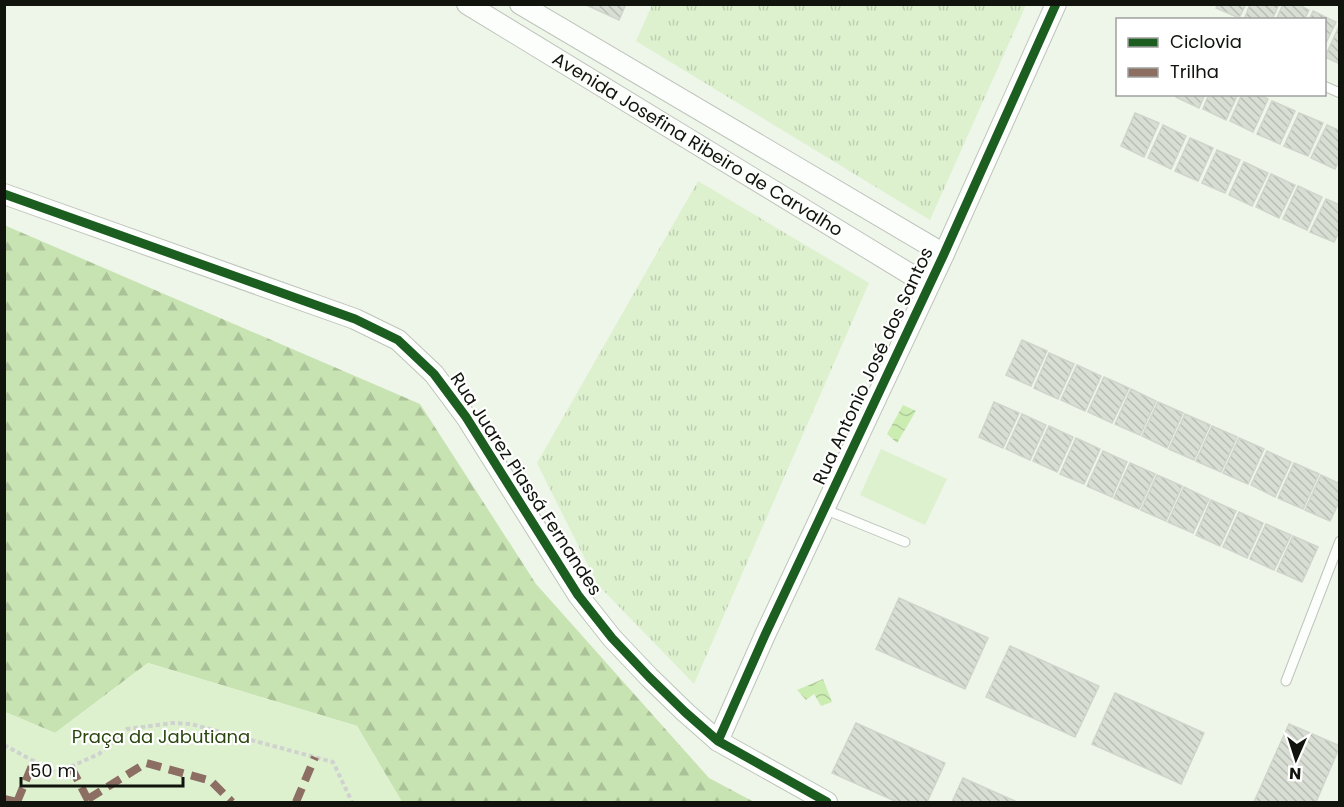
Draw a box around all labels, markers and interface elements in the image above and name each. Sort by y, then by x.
legend [1116,18,1326,96]
text: Ciclovia [1170,29,1242,54]
street label: Avenida Josefina Ribeiro de Carvalho [548,46,848,242]
text: Trilha [1170,59,1219,84]
street label: Rua Antonio José dos Santos [806,243,939,489]
street label: Rua Juarez Piassá Fernandes [445,367,608,600]
park label: Praça da Jabutiana [72,724,250,749]
north arrow [1266,729,1326,789]
scale bar [21,750,183,788]
text: 50 m [30,758,76,783]
text: N [1289,762,1302,785]

